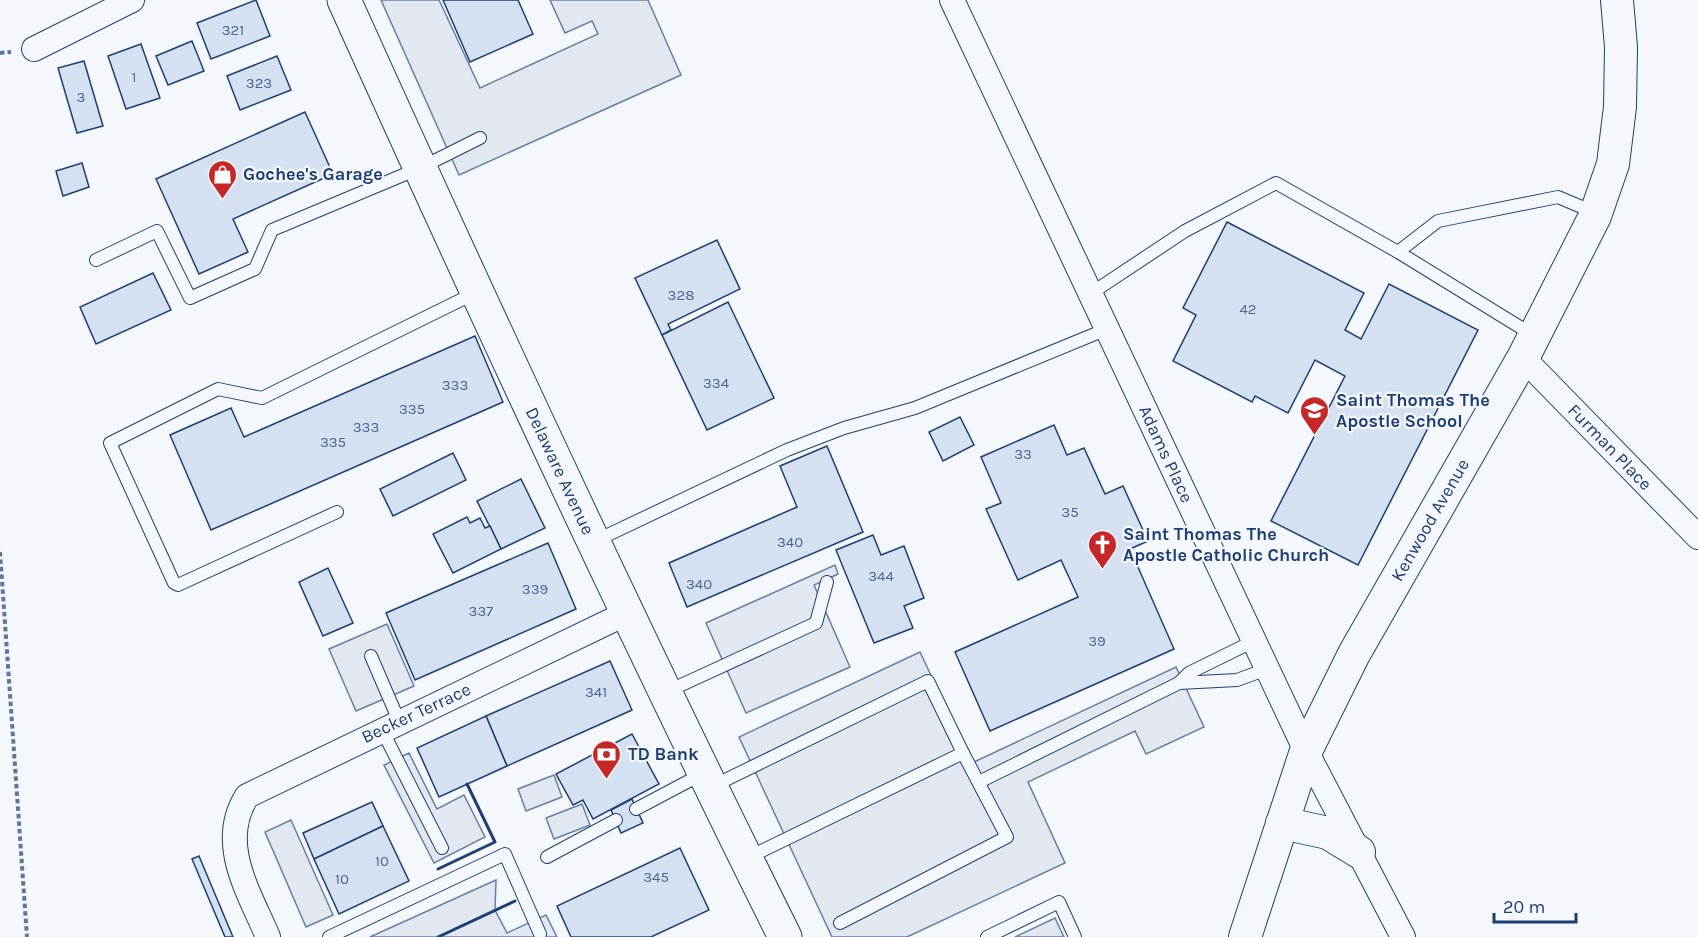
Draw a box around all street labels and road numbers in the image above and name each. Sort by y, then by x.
street label: Furman Place [1563,399,1657,495]
street label: Adams Place [1134,402,1198,506]
street label: Delaware Avenue [521,404,599,538]
street label: Kenwood Avenue [1386,455,1474,585]
street label: Becker Terrace [358,678,474,748]

